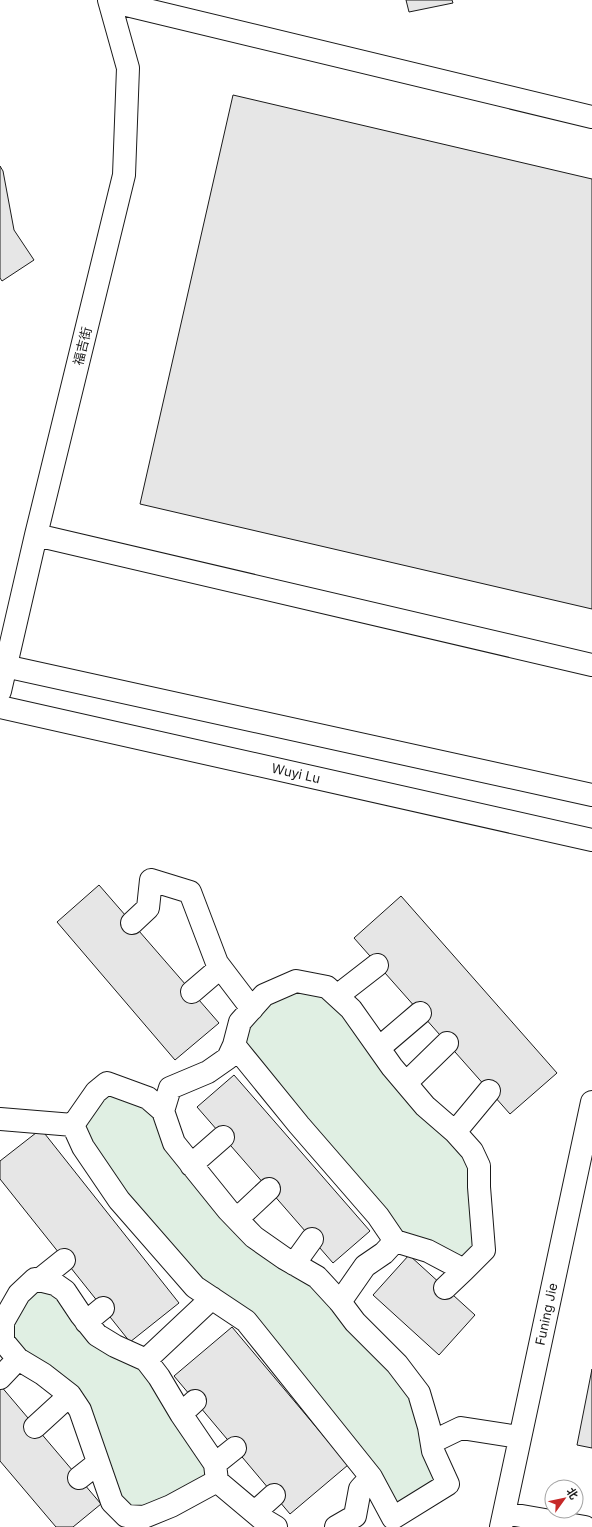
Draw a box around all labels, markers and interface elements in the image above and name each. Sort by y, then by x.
street label: 福吉街 [70,325,94,367]
street label: Wuyi Lu [270,760,322,786]
street label: Funing Jie [532,1281,560,1347]
north arrow [544,1479,584,1519]
text: 北 [564,1485,581,1502]

